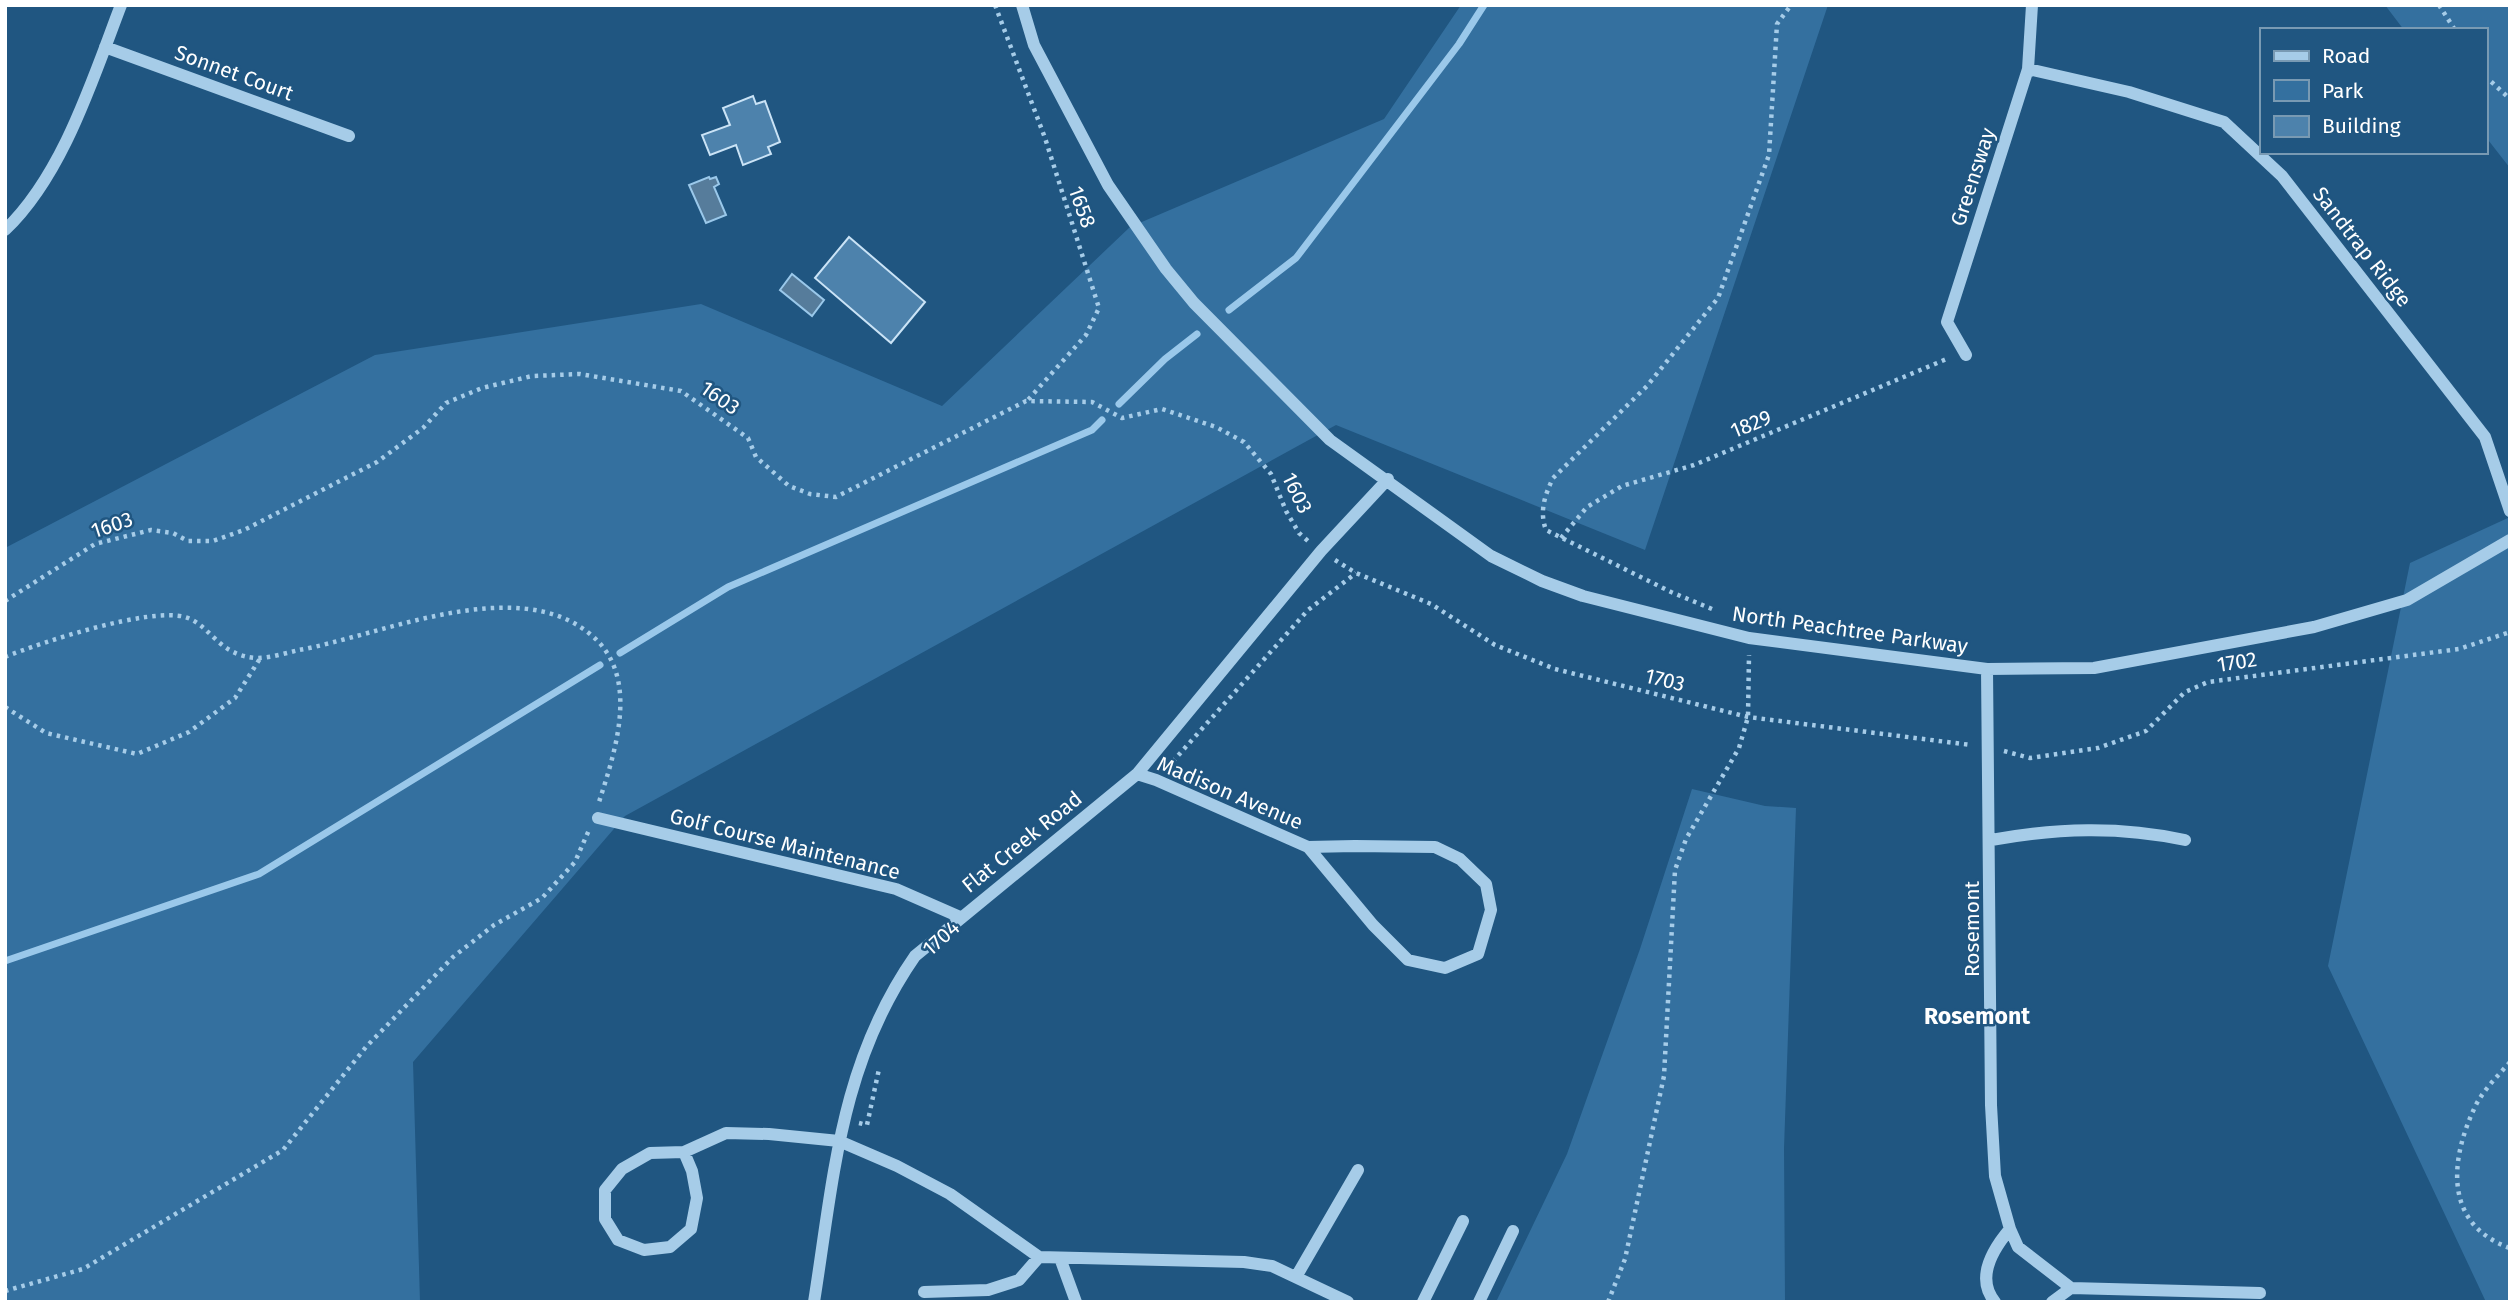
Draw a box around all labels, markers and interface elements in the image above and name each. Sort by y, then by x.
legend [2260,28,2487,154]
street label: Sonnet Court [171,40,297,107]
text: Road [2322,43,2370,69]
text: Park [2322,78,2364,104]
text: Building [2322,113,2401,139]
street label: Greensway [1945,124,2001,229]
street label: Sandtrap Ridge [2307,182,2417,312]
street label: 1658 [1063,183,1101,231]
street label: 1603 [695,375,745,421]
street label: 1829 [1727,404,1775,444]
street label: 1603 [1276,468,1318,518]
street label: 1603 [88,506,136,544]
street label: North Peachtree Parkway [1730,601,1970,660]
street label: 1702 [2215,646,2259,678]
street label: 1703 [1642,663,1688,697]
street label: Madison Avenue [1153,751,1307,835]
street label: Flat Creek Road [957,786,1087,898]
street label: Golf Course Maintenance [667,803,903,885]
street label: Rosemont [1959,881,1985,977]
street label: 1704 [917,915,965,961]
district label: Rosemont [1924,1002,2031,1030]

